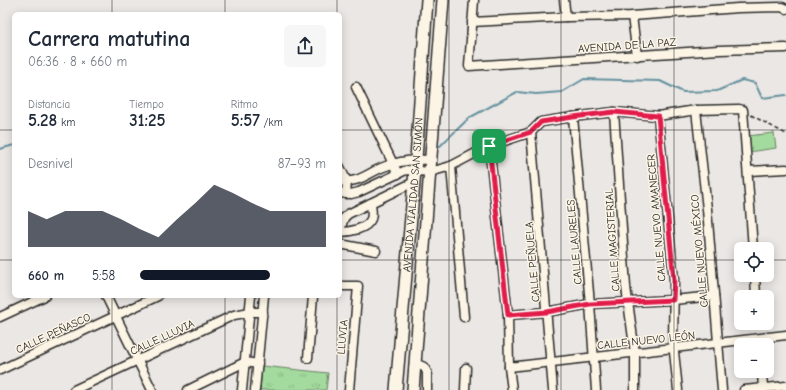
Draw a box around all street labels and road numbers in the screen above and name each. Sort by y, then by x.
street label: AVENIDA DE LA PAZ [578,36,677,55]
street label: AVENIDA VIALIDAD SAN SIMÓN [400,117,426,272]
street label: CALLE NUEVO AMANECER [644,153,669,282]
street label: CALLE MAGISTERIAL [602,187,623,292]
street label: CALLE NUEVO MÉXICO [687,194,711,308]
street label: CALLE LAURELES [564,199,585,285]
street label: CALLE PEÑUELA [521,221,542,303]
street label: CALLE PEÑASCO [13,310,93,356]
street label: CALLE LLUVIA [128,317,197,358]
street label: LLUVIA [335,319,351,355]
street label: CALLE NUEVO LEÓN [596,328,696,352]

